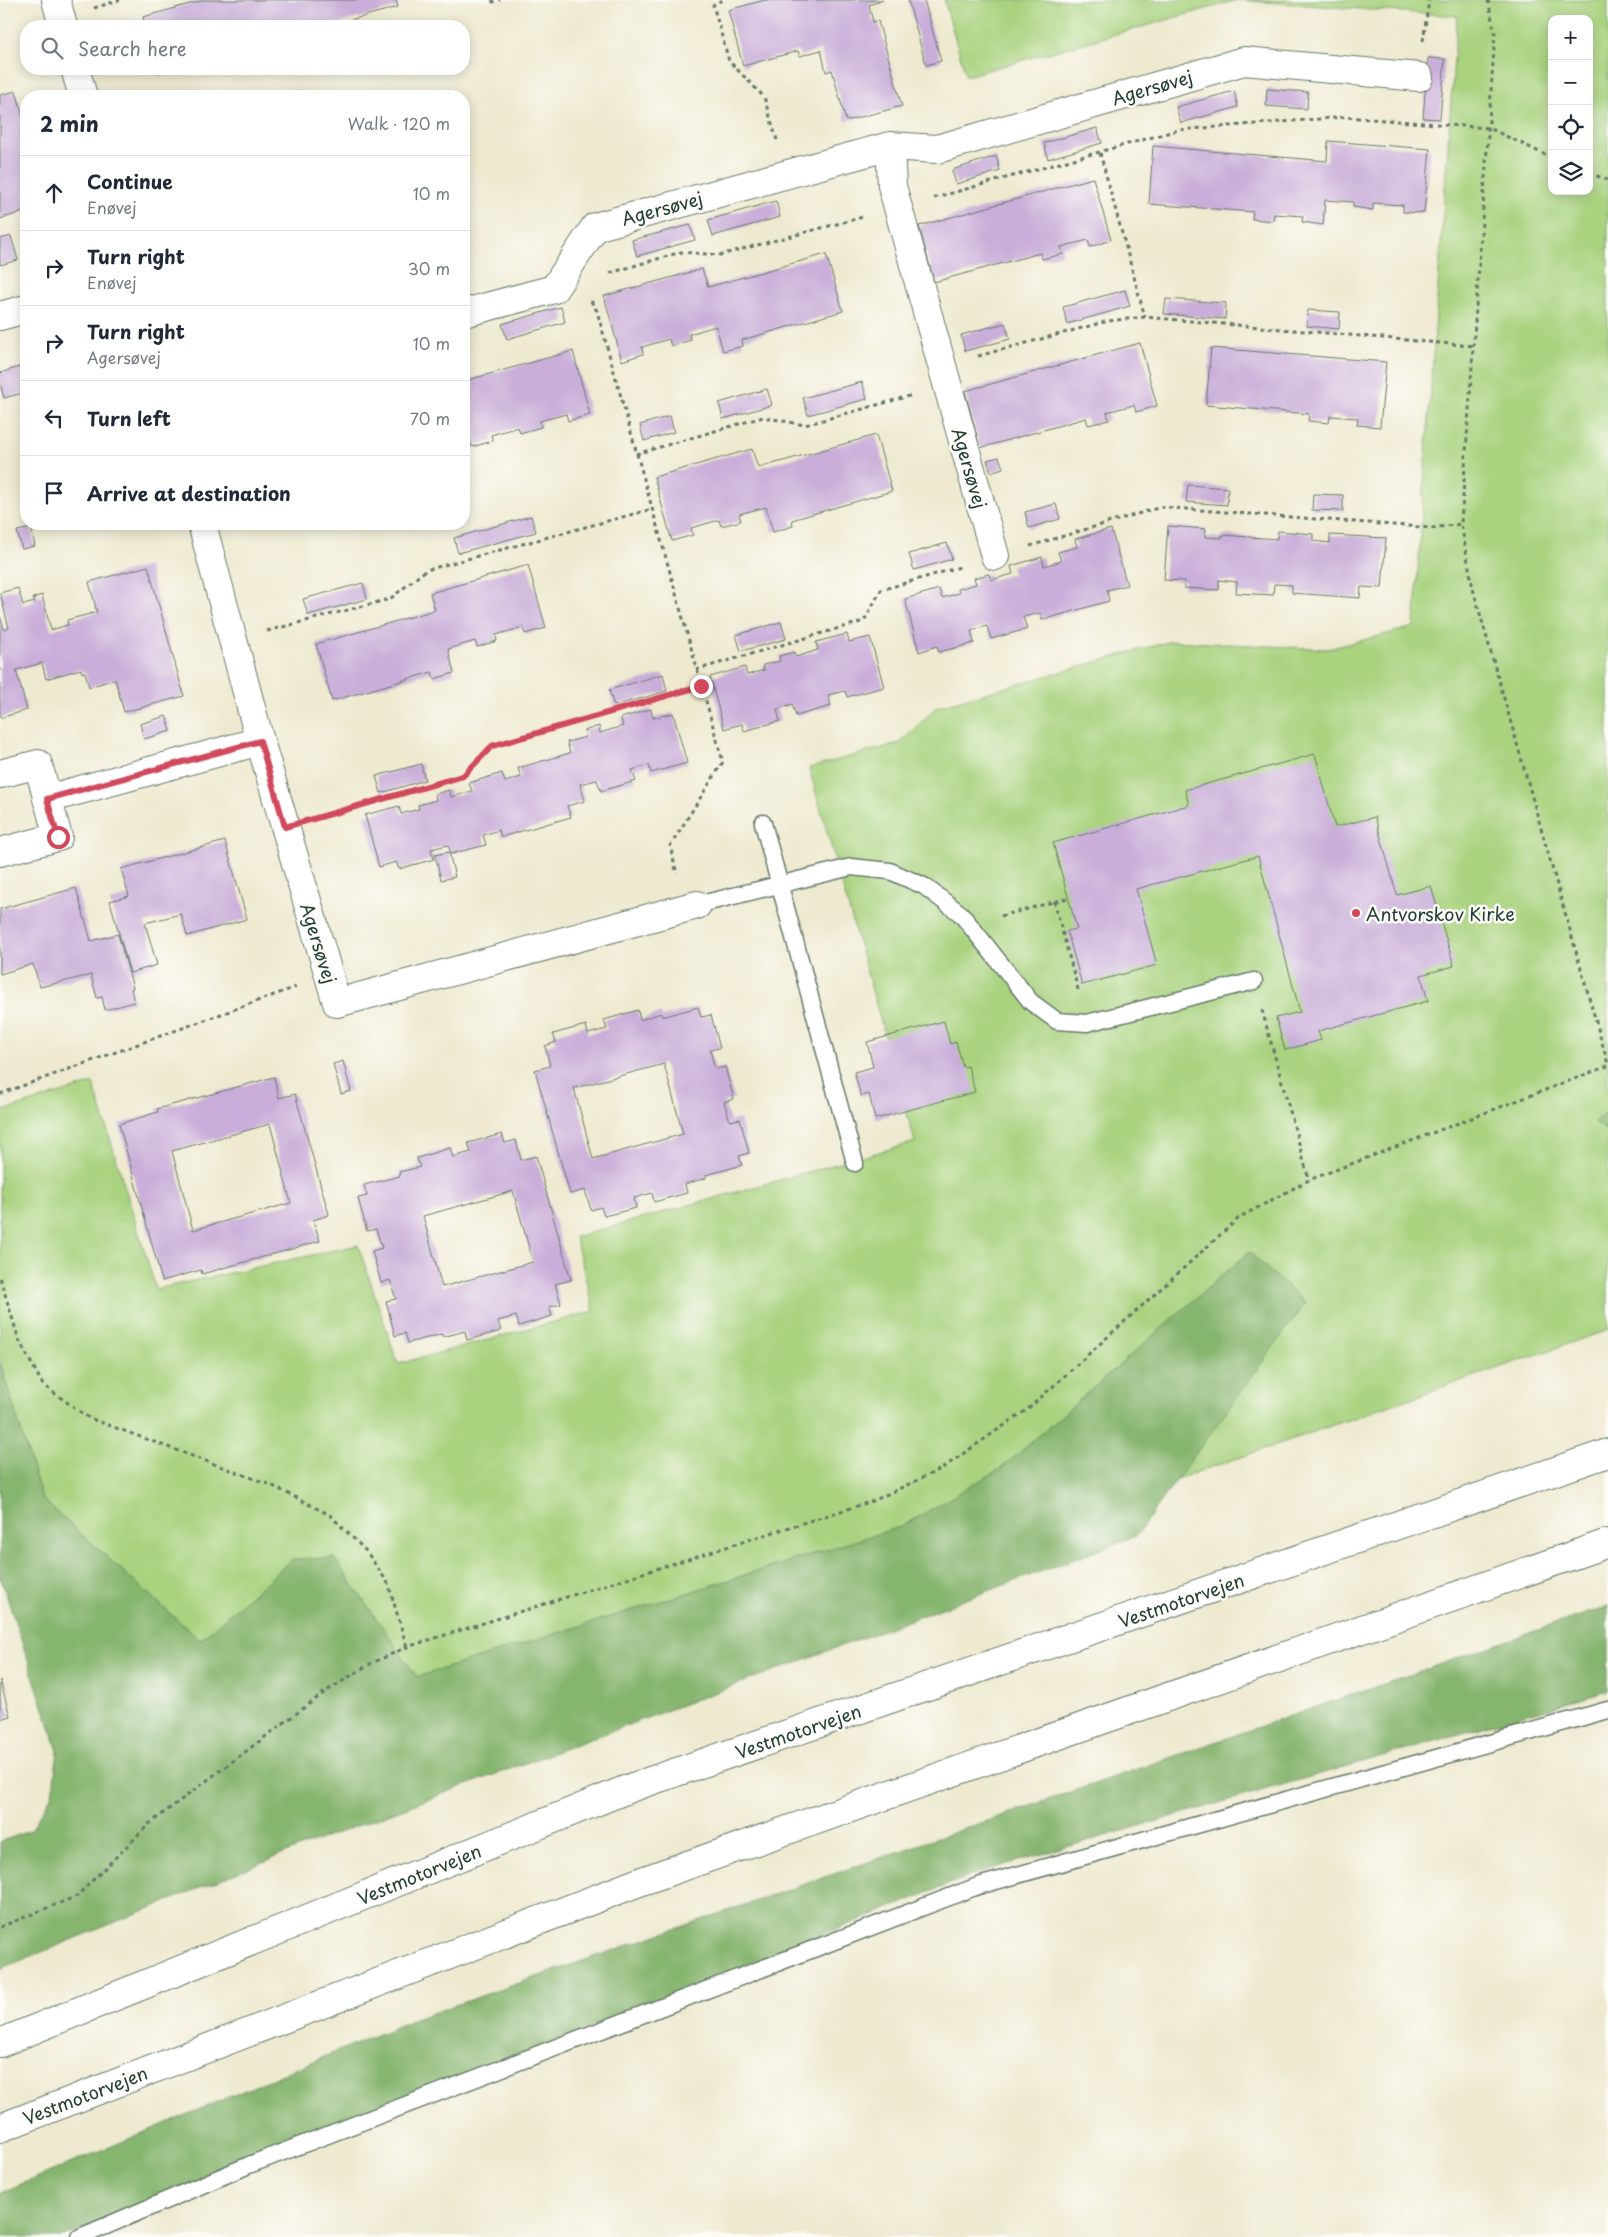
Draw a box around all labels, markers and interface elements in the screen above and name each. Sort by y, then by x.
map controls [1548,15,1593,195]
button: + [1548,15,1593,60]
search box [20,20,470,75]
icon: search [38,34,66,62]
text: Search here [78,34,187,62]
button: − [1548,60,1593,105]
street label: Agersøvej [1108,63,1196,111]
button: locate [1548,105,1593,150]
text: 2 min [40,107,99,139]
text: Walk · 120 m [348,111,450,135]
button: layers [1548,150,1593,195]
text: Continue [87,167,173,195]
icon: ahead [40,179,68,207]
text: 10 m [413,181,450,205]
street label: Agersøvej [618,184,706,232]
text: Enøvej [87,195,137,219]
text: Turn right [87,242,185,270]
icon: right [40,254,68,282]
text: 30 m [408,256,450,280]
text: Enøvej [87,270,137,294]
text: Turn right [87,317,185,345]
icon: right [40,329,68,357]
text: 10 m [413,331,450,355]
text: Agersøvej [87,345,161,369]
icon: left [40,404,68,432]
text: Turn left [87,404,171,432]
text: 70 m [410,406,450,430]
street label: Agersøvej [946,424,994,512]
icon: arrive [40,479,68,507]
text: Arrive at destination [87,479,291,507]
route end [690,675,713,698]
route start [47,826,70,849]
street label: Agersøvej [294,899,344,987]
place label: Antvorskov Kirke [1366,900,1515,927]
marker: Antvorskov Kirke [1350,907,1362,919]
street label: Vestmotorvejen [1114,1566,1248,1634]
street label: Vestmotorvejen [731,1697,865,1765]
street label: Vestmotorvejen [353,1837,485,1911]
street label: Vestmotorvejen [19,2059,151,2131]

